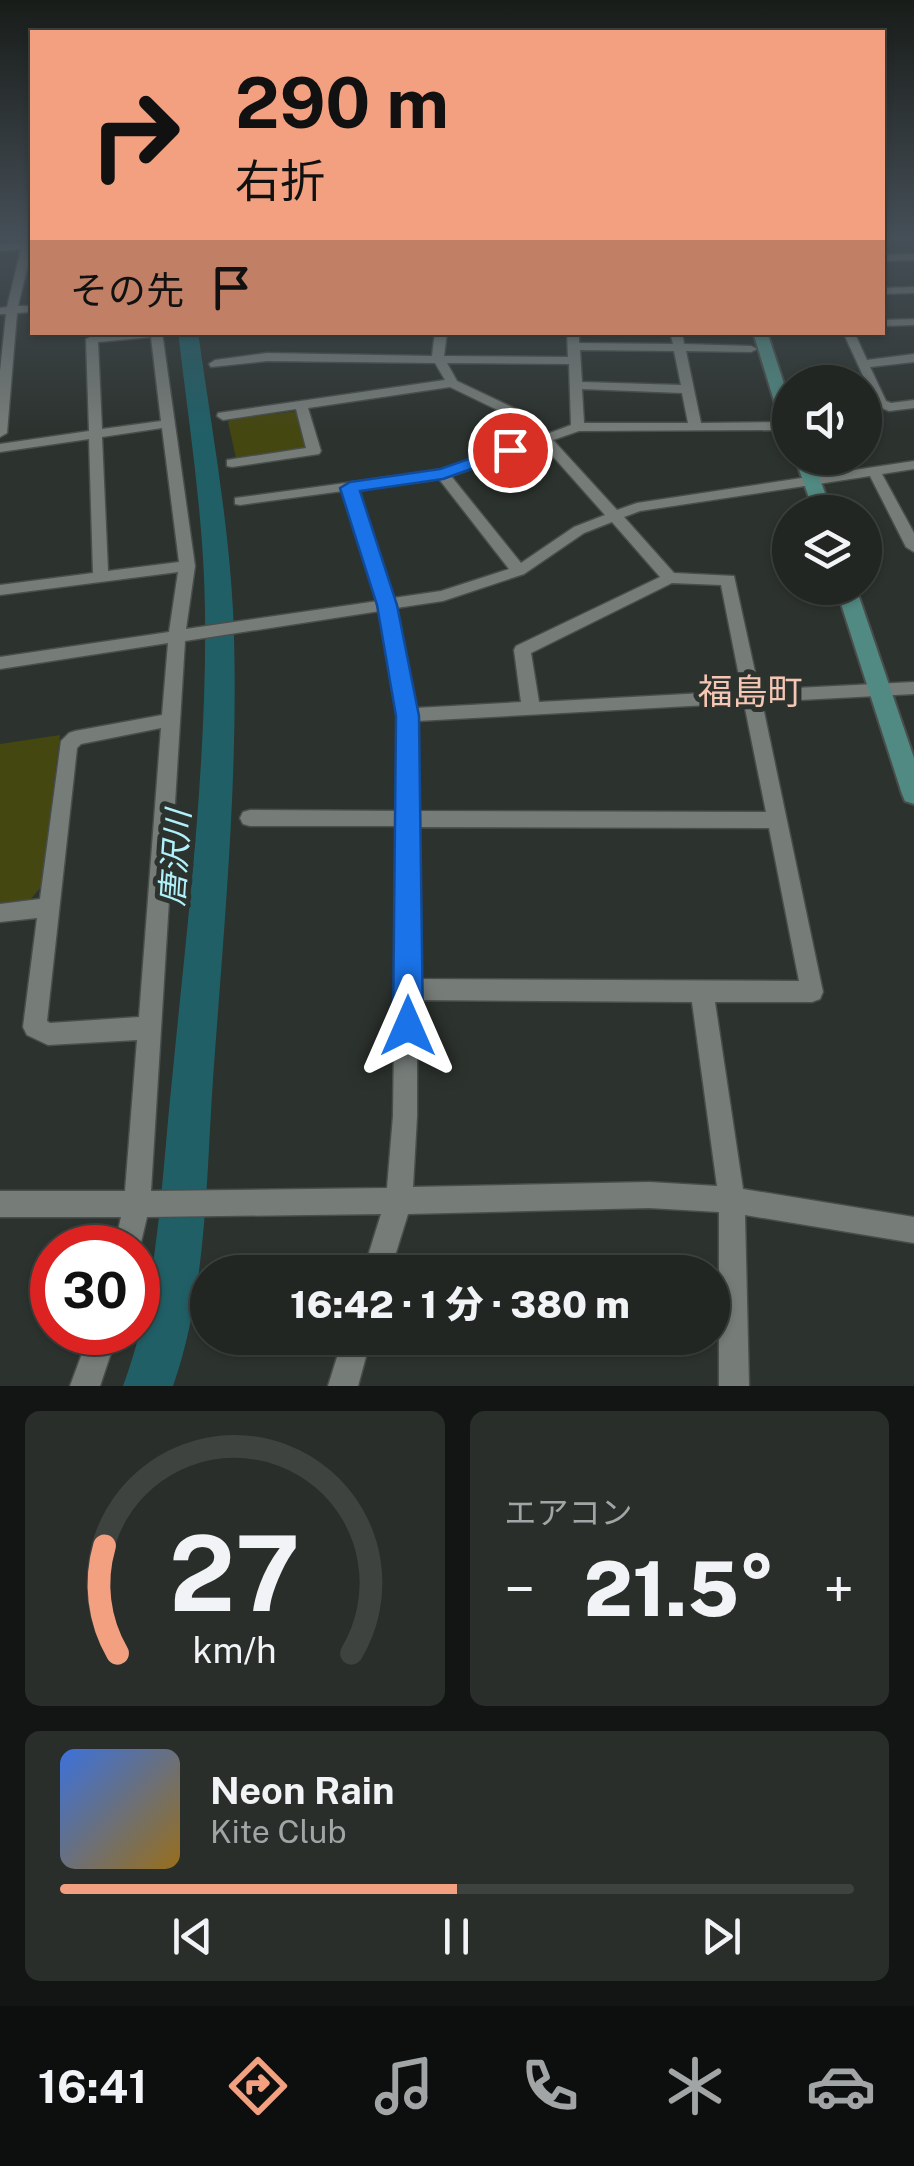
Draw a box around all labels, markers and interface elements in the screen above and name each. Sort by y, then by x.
text: 290 m [235,61,449,144]
icon: right [70,70,200,200]
text: 右折 [235,154,325,207]
icon: arrive [204,260,259,315]
text: その先 [70,268,184,313]
map controls [772,365,882,605]
button: sound [772,365,882,475]
pin [468,408,553,493]
icon: arrive [483,423,538,478]
button: layers [772,495,882,605]
district label: 福島町 [697,671,803,712]
water label: 唐沢川 [153,806,197,907]
position arrow [356,974,460,1078]
speed limit sign: 30 [30,1225,160,1355]
text: 16:42 · 1 分 · 380 m [290,1282,630,1327]
text: エアコン [505,1494,633,1531]
text: 27 [169,1512,300,1634]
text: 21.5° [584,1545,775,1633]
text: − [505,1557,535,1621]
text: + [824,1557,854,1621]
text: km/h [193,1629,277,1671]
text: Neon Rain [210,1768,394,1813]
text: Kite Club [210,1813,347,1850]
icon: previous [165,1909,220,1964]
icon: pause [429,1909,484,1964]
icon: next [694,1909,749,1964]
icon: directions [223,2051,293,2121]
icon: music [369,2051,439,2121]
icon: phone [515,2051,585,2121]
icon: climate [660,2051,730,2121]
icon: car [806,2051,876,2121]
text: 16:41 [38,2060,148,2113]

